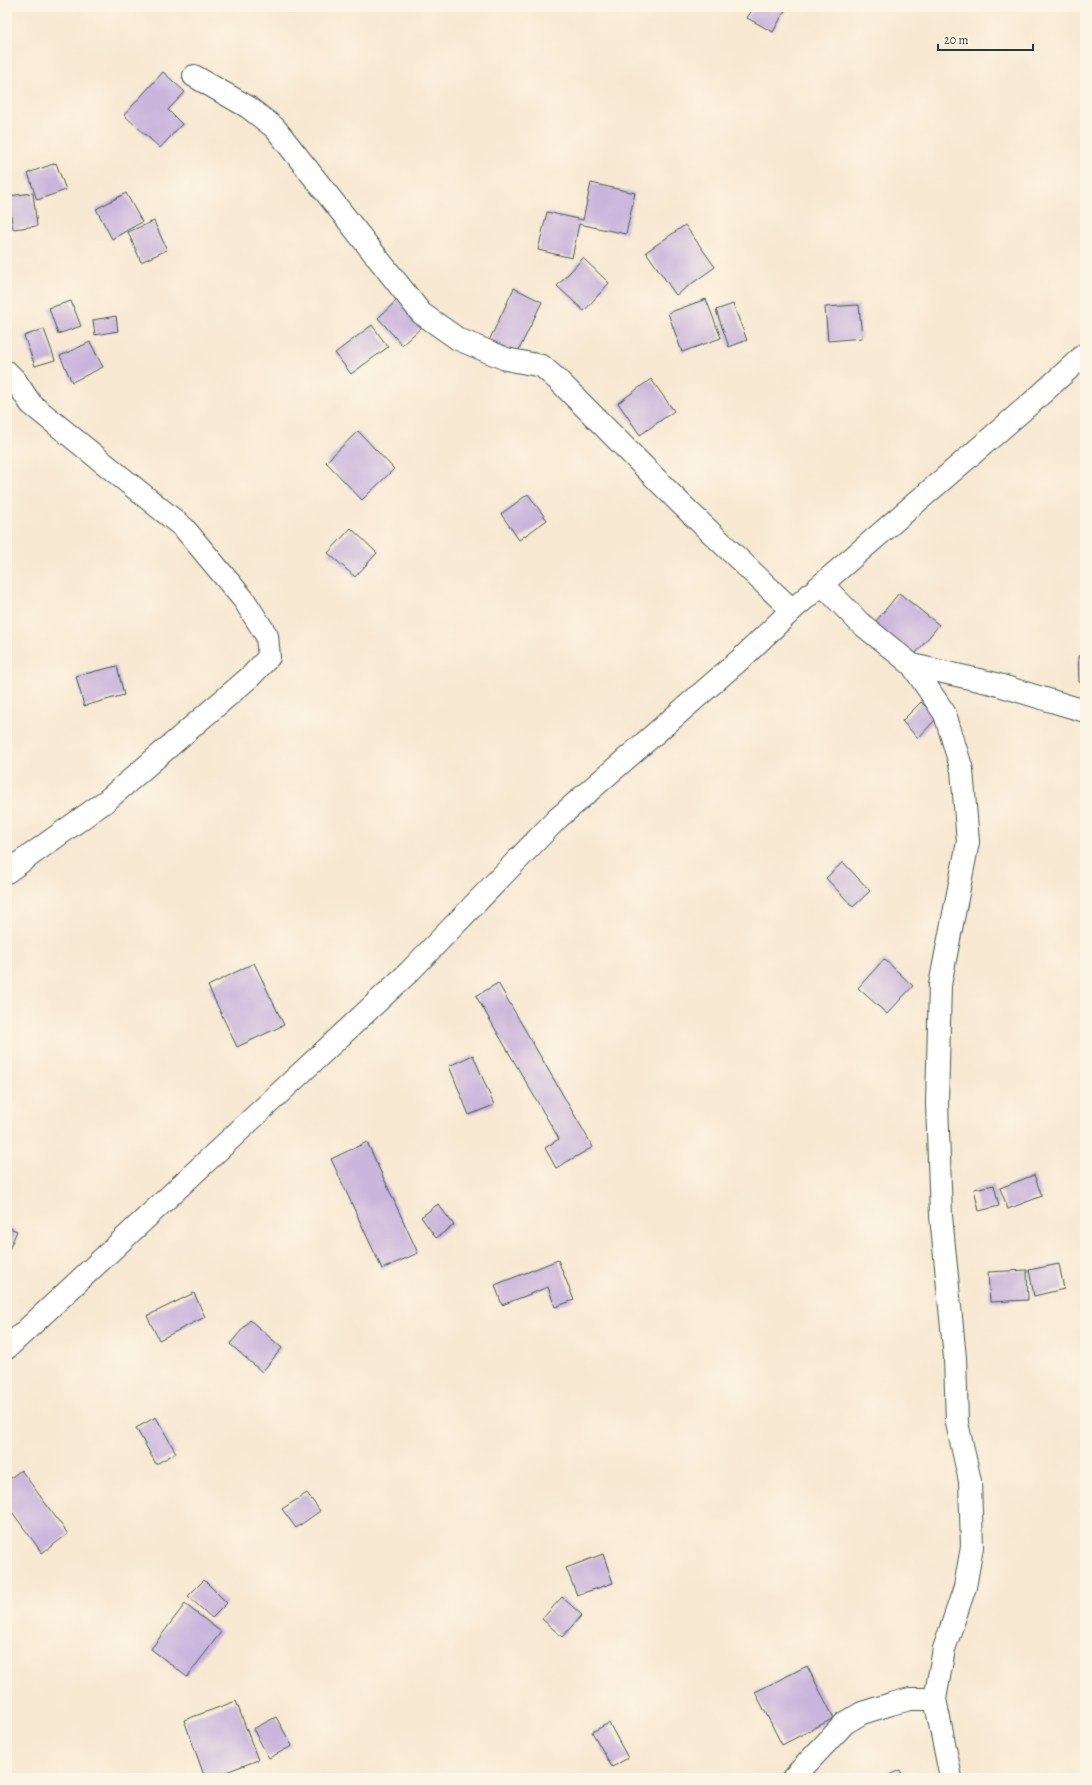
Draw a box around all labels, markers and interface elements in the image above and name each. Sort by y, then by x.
scale bar [938,26,1033,52]
text: 20 m [944,32,968,48]

